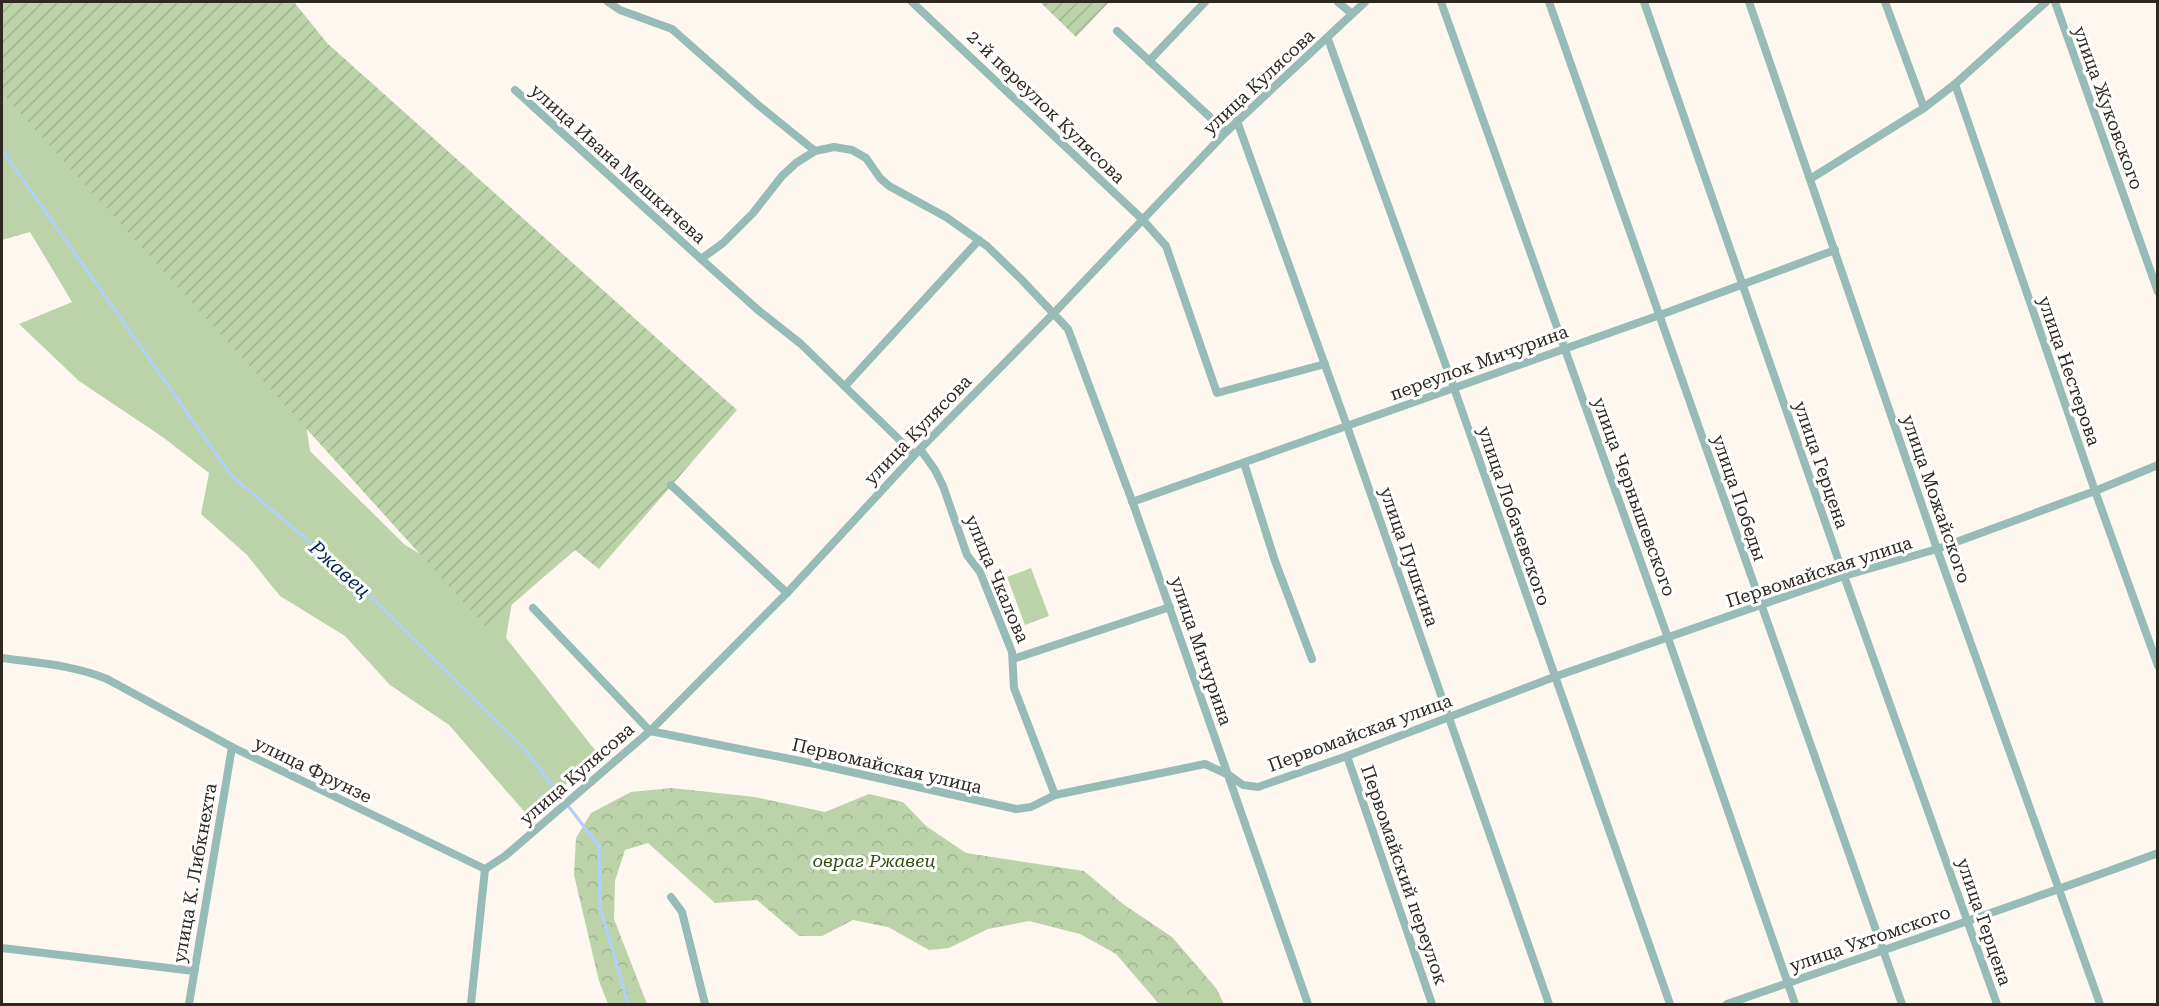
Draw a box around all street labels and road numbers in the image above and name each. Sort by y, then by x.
street label: улица Жуковского [2069,23,2148,192]
street label: улица Кулясова [1199,25,1319,139]
street label: 2-й переулок Кулясова [963,26,1130,188]
street label: улица Ивана Мешкичева [526,79,710,248]
street label: улица Нестерова [2034,293,2105,449]
street label: переулок Мичурина [1387,320,1571,405]
street label: улица Кулясова [860,370,976,489]
street label: улица Чернышевского [1589,395,1680,599]
street label: улица Герцена [1790,398,1853,532]
street label: улица Можайского [1898,412,1975,586]
street label: улица Лобачевского [1474,424,1555,608]
street label: улица Победы [1708,432,1771,564]
street label: улица Пушкина [1376,484,1443,630]
street label: улица Чкалова [961,512,1034,646]
street label: Первомайская улица [1723,531,1915,612]
street label: улица Мичурина [1166,574,1237,728]
street label: Первомайская улица [1265,689,1455,776]
street label: улица Кулясова [515,718,638,829]
street label: улица Фрунзе [251,732,376,807]
street label: Первомайская улица [790,733,984,798]
street label: Первомайский переулок [1357,762,1452,988]
street label: улица К. Либкнехта [168,781,221,964]
street label: улица Герцена [1953,855,2016,989]
street label: улица Ухтомского [1787,901,1953,976]

